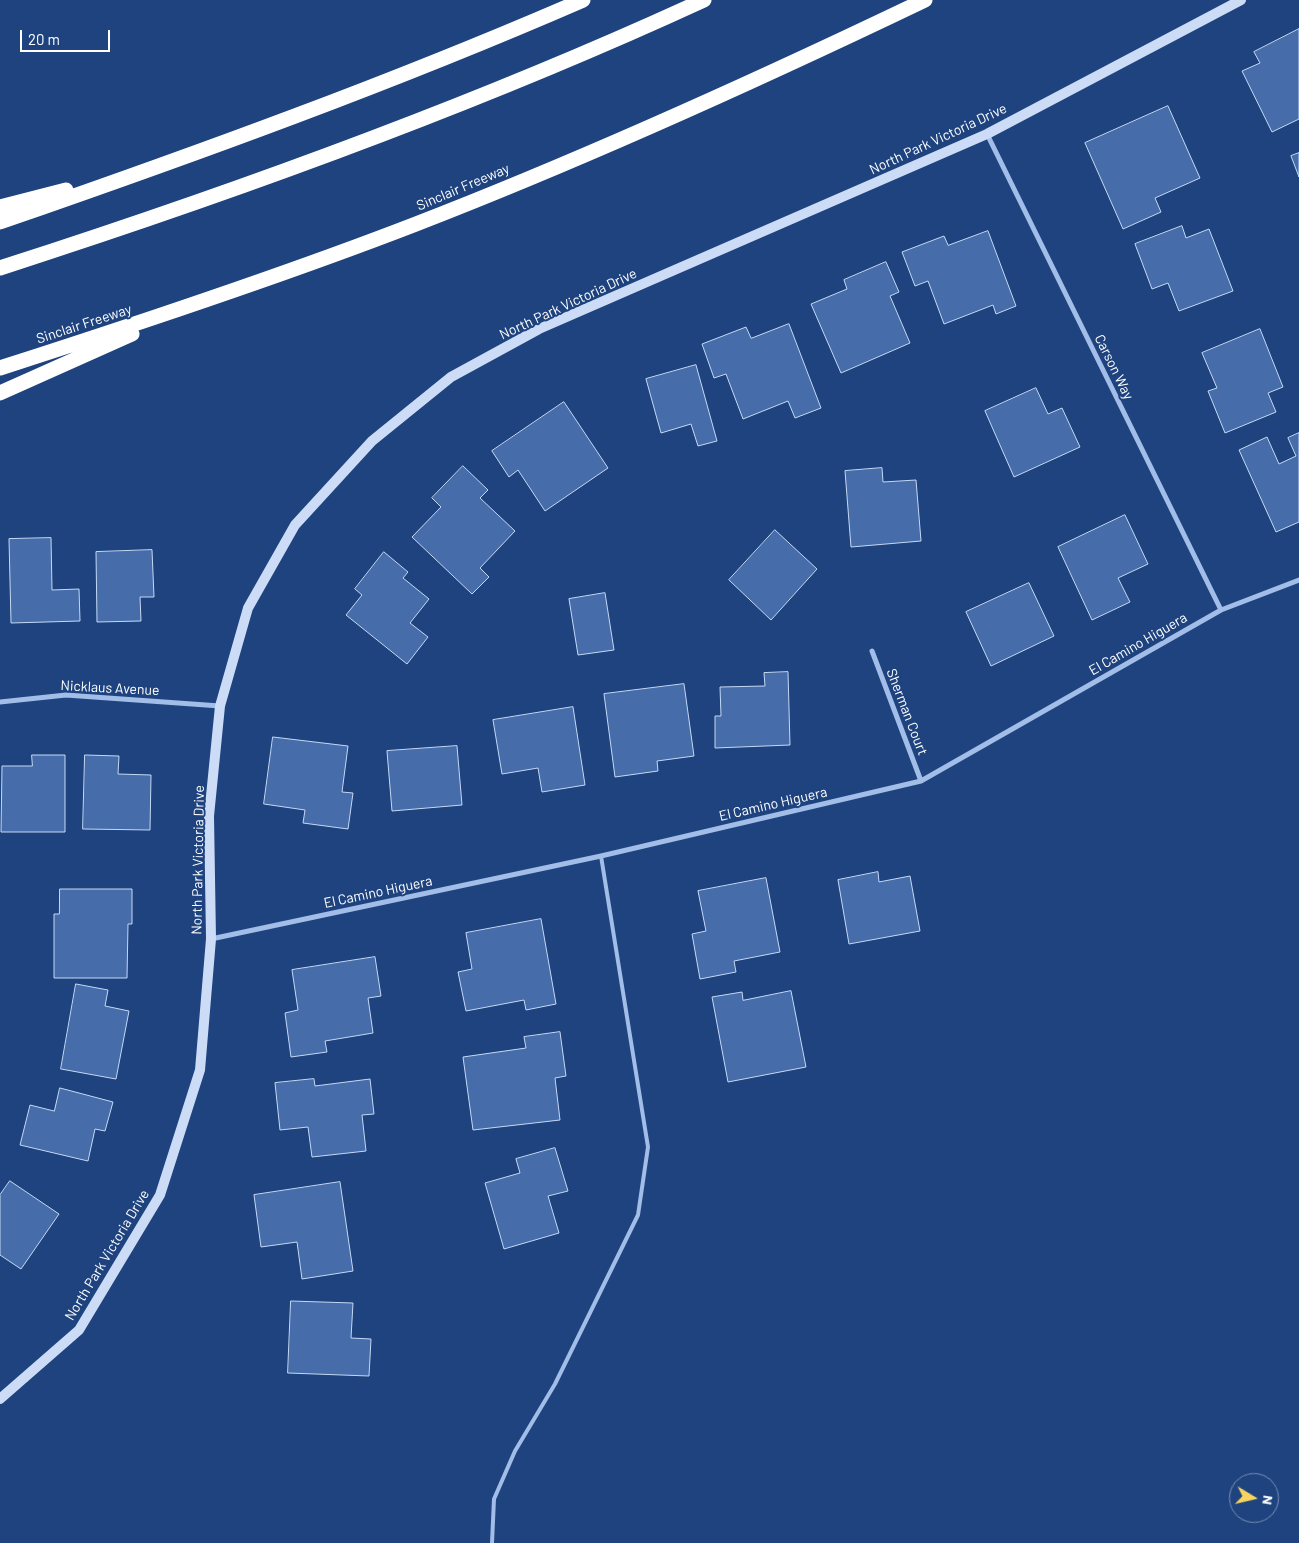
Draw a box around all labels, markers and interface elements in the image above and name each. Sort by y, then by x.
scale bar [22,20,112,52]
text: 20 m [28,30,60,48]
street label: North Park Victoria Drive [867,100,1009,178]
street label: Sinclair Freeway [414,160,512,214]
street label: North Park Victoria Drive [497,265,639,343]
street label: Sinclair Freeway [34,301,134,347]
street label: Carson Way [1091,332,1137,402]
street label: El Camino Higuera [1086,609,1190,679]
street label: Sherman Court [883,666,931,758]
street label: Nicklaus Avenue [60,677,160,699]
street label: El Camino Higuera [717,783,829,825]
street label: North Park Victoria Drive [188,785,208,935]
street label: El Camino Higuera [322,872,434,912]
street label: North Park Victoria Drive [61,1187,153,1323]
north arrow [1229,1473,1279,1523]
text: N [1259,1494,1277,1506]

